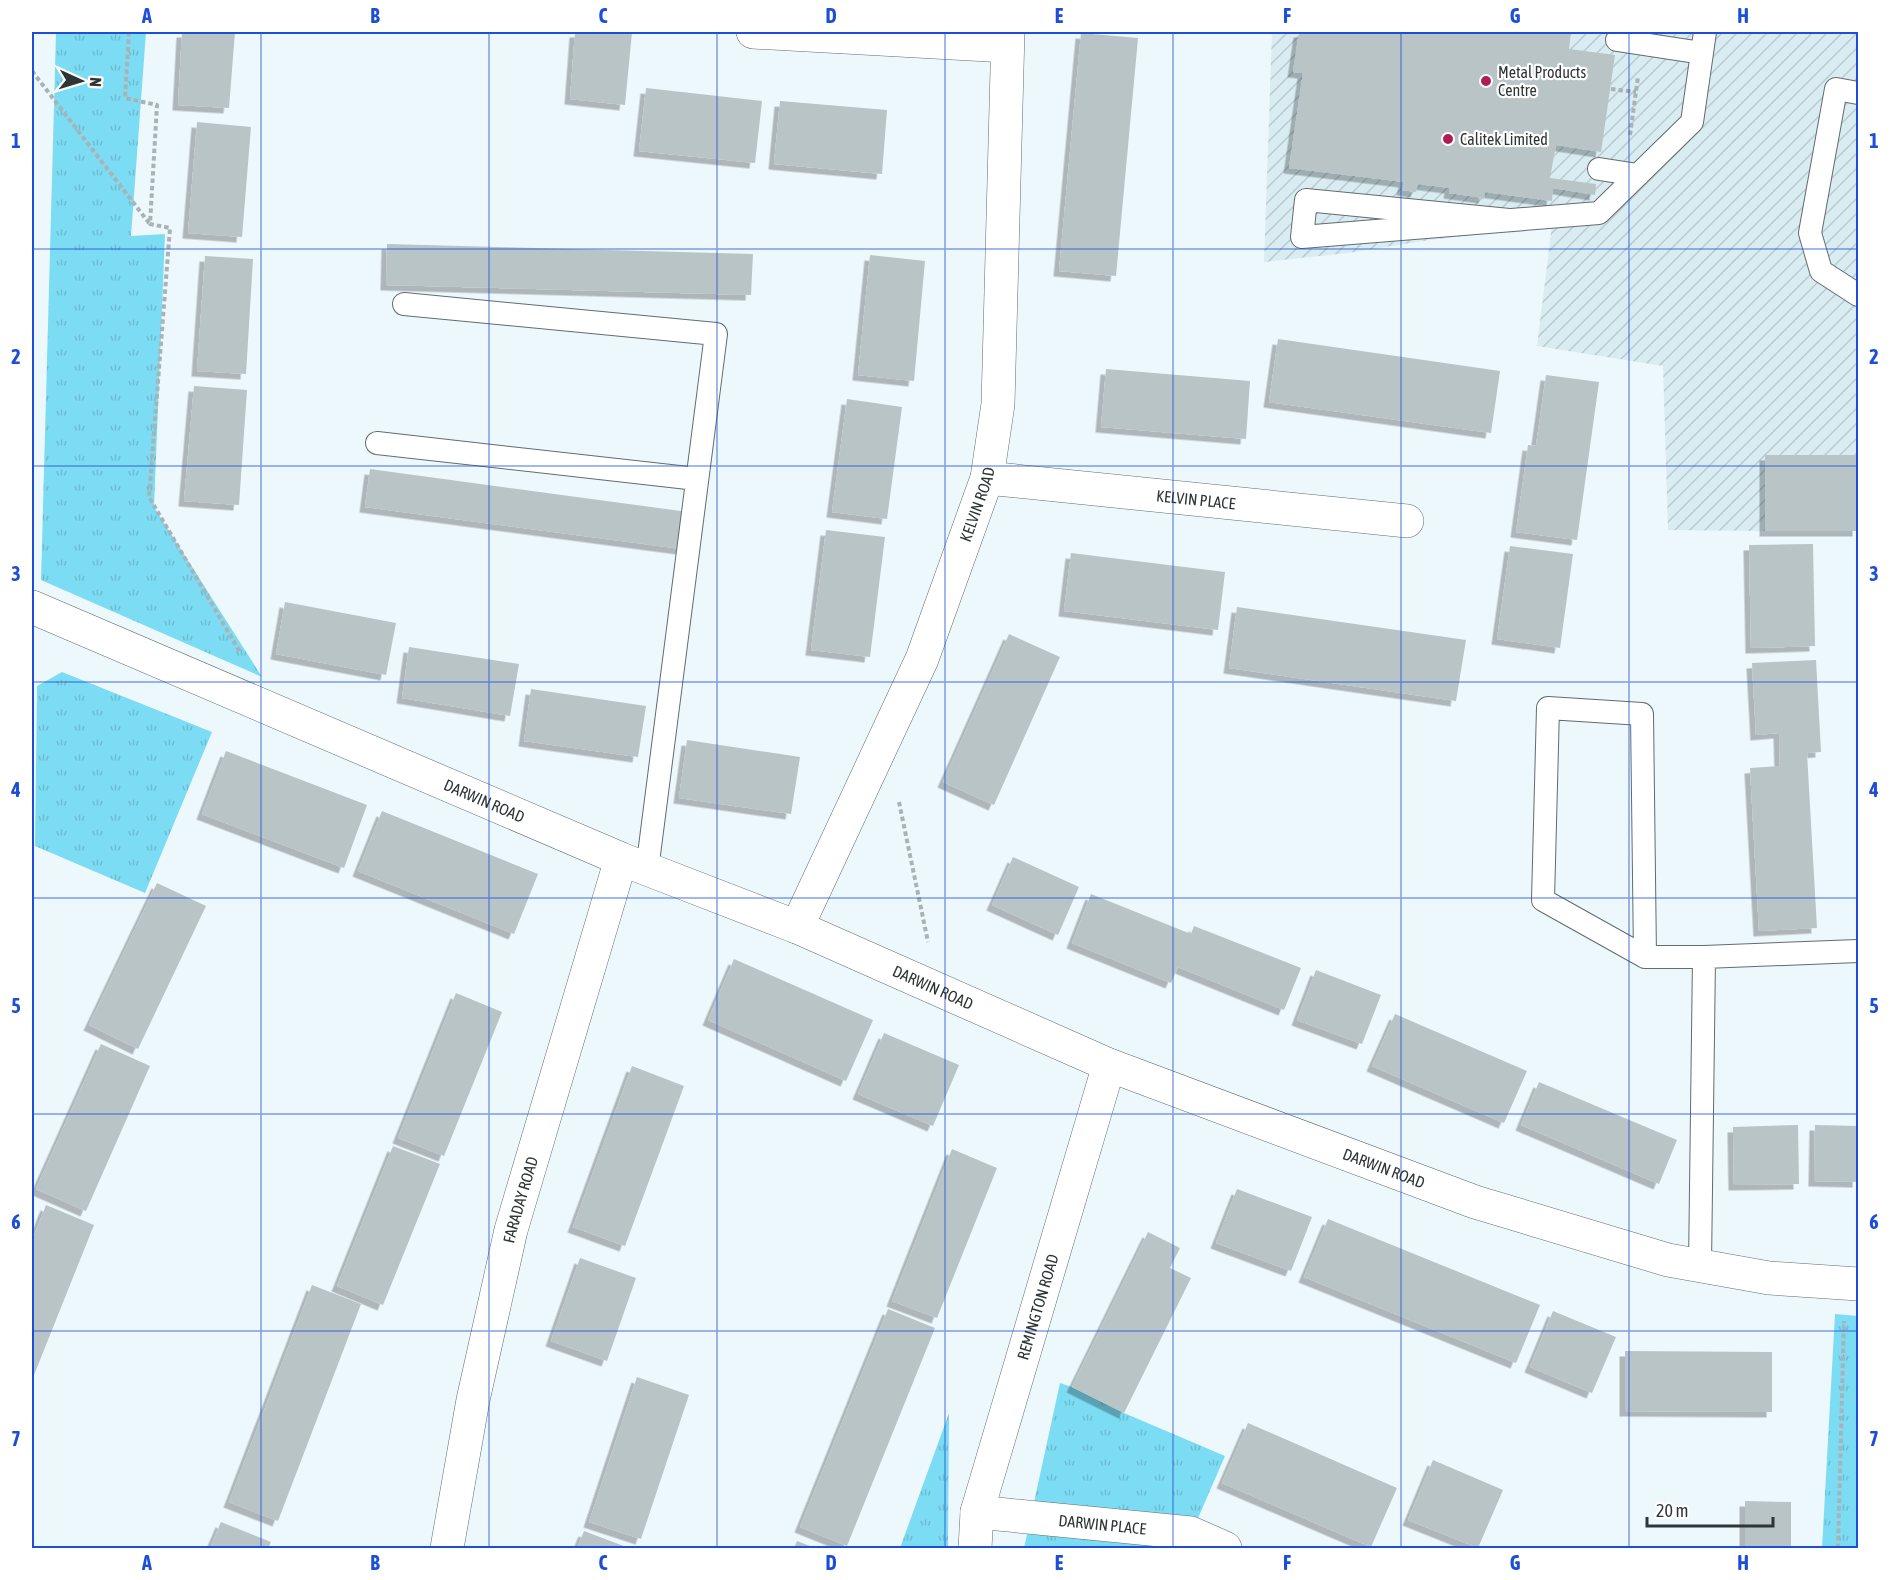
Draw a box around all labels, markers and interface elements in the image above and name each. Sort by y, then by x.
text: A [141,4,152,27]
text: B [370,4,380,27]
text: C [599,4,608,27]
text: D [825,4,837,27]
text: E [1055,4,1064,27]
text: F [1283,4,1291,27]
text: G [1510,4,1521,27]
text: H [1737,4,1749,27]
north arrow [51,51,111,111]
place label: Metal Products Centre [1498,63,1586,99]
marker: Metal Products Centre [1479,74,1493,88]
text: N [87,77,105,87]
text: 1 [11,129,21,152]
text: 1 [1869,129,1879,152]
place label: Calitek Limited [1460,130,1548,148]
marker: Calitek Limited [1441,132,1455,146]
text: 2 [11,345,21,368]
text: 2 [1869,345,1879,368]
street label: KELVIN ROAD [956,466,997,544]
street label: KELVIN PLACE [1155,486,1237,512]
text: 3 [11,562,21,585]
text: 3 [1869,562,1879,585]
street label: DARWIN ROAD [441,775,527,826]
text: 4 [10,778,21,801]
text: 4 [1868,778,1879,801]
street label: DARWIN ROAD [890,962,976,1013]
text: 5 [11,994,21,1017]
text: 5 [1869,994,1879,1017]
street label: DARWIN ROAD [1340,1144,1427,1191]
street label: FARADAY ROAD [499,1154,541,1245]
text: 6 [11,1210,21,1233]
text: 6 [1869,1210,1879,1233]
street label: REMINGTON ROAD [1013,1252,1062,1362]
text: 7 [11,1427,21,1450]
text: 7 [1869,1427,1879,1450]
scale bar [1647,1490,1773,1528]
text: 20 m [1656,1500,1688,1521]
street label: DARWIN PLACE [1058,1511,1147,1538]
text: A [141,1551,152,1574]
text: B [370,1551,380,1574]
text: C [599,1551,608,1574]
text: D [825,1551,837,1574]
text: E [1055,1551,1064,1574]
text: F [1283,1551,1291,1574]
text: G [1510,1551,1521,1574]
text: H [1737,1551,1749,1574]

